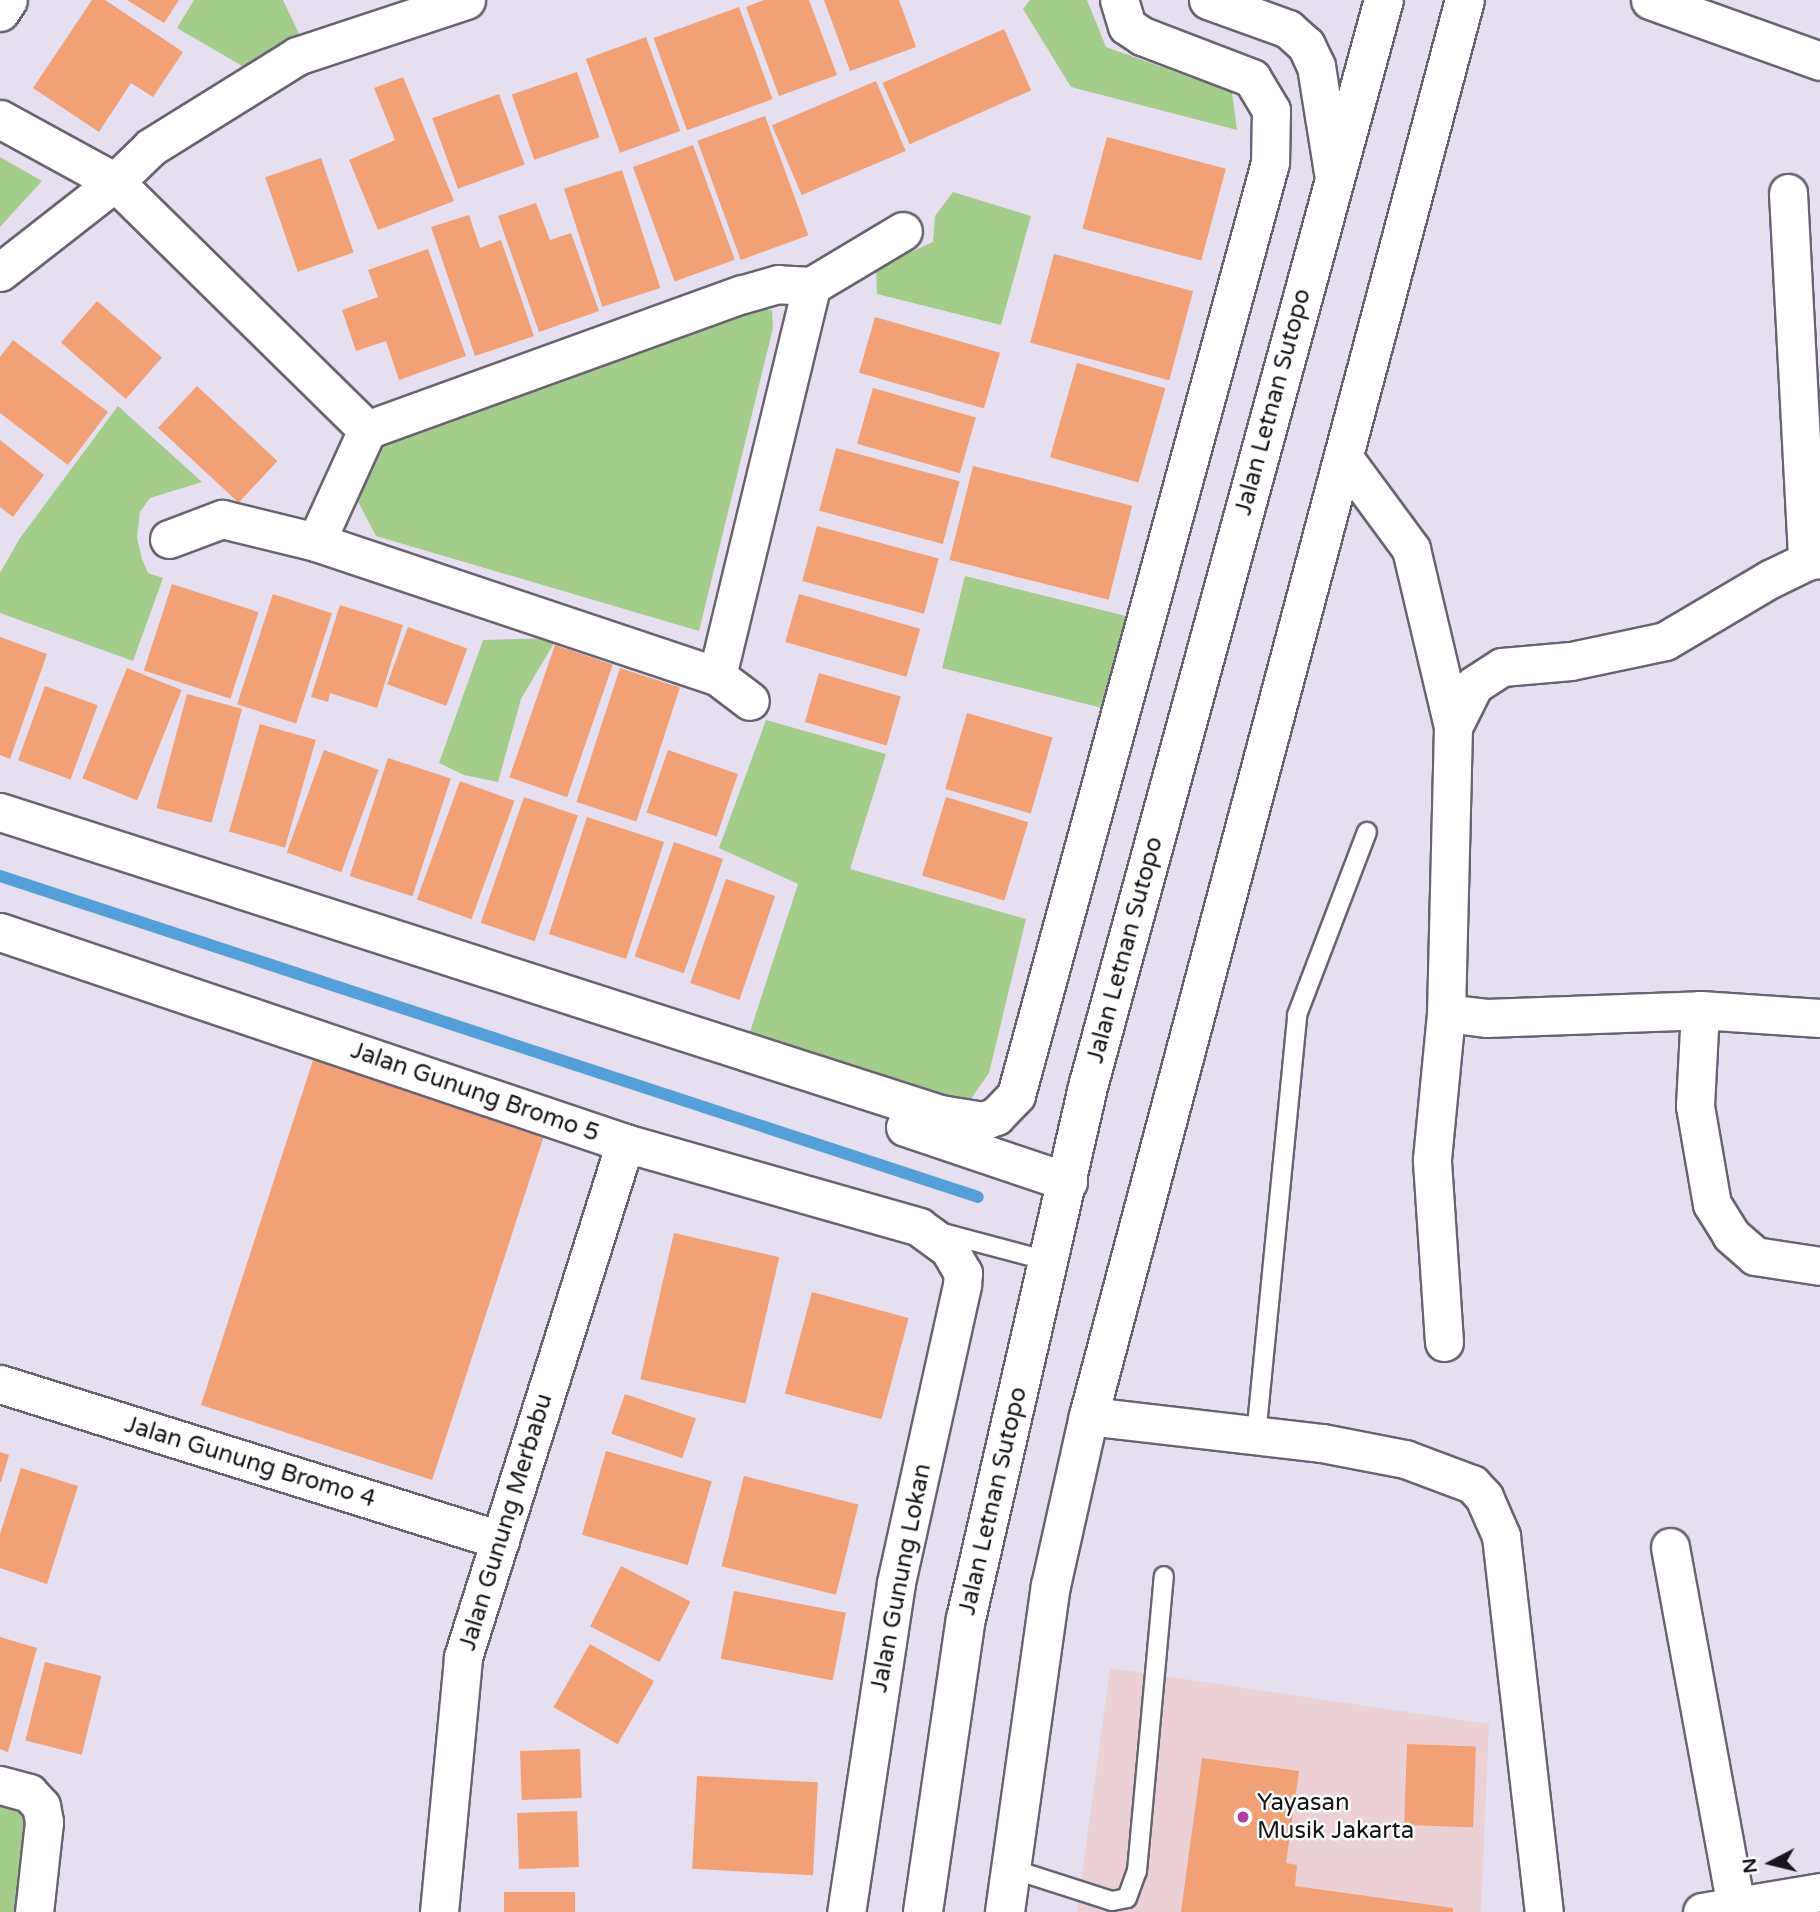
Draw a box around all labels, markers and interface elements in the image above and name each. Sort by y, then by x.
street label: Jalan Letnan Sutopo [1229,286,1317,518]
street label: Jalan Letnan Sutopo [1081,834,1169,1066]
street label: Jalan Gunung Bromo 5 [347,1036,603,1148]
street label: Jalan Letnan Sutopo [953,1384,1033,1618]
street label: Jalan Gunung Merbabu [453,1390,559,1654]
street label: Jalan Gunung Bromo 4 [121,1410,379,1514]
street label: Jalan Gunung Lokan [865,1461,937,1695]
place label: Yayasan Musik Jakarta [1257,1789,1414,1845]
marker: Yayasan Musik Jakarta [1235,1809,1251,1825]
north arrow [1736,1828,1806,1898]
text: N [1738,1857,1762,1874]

